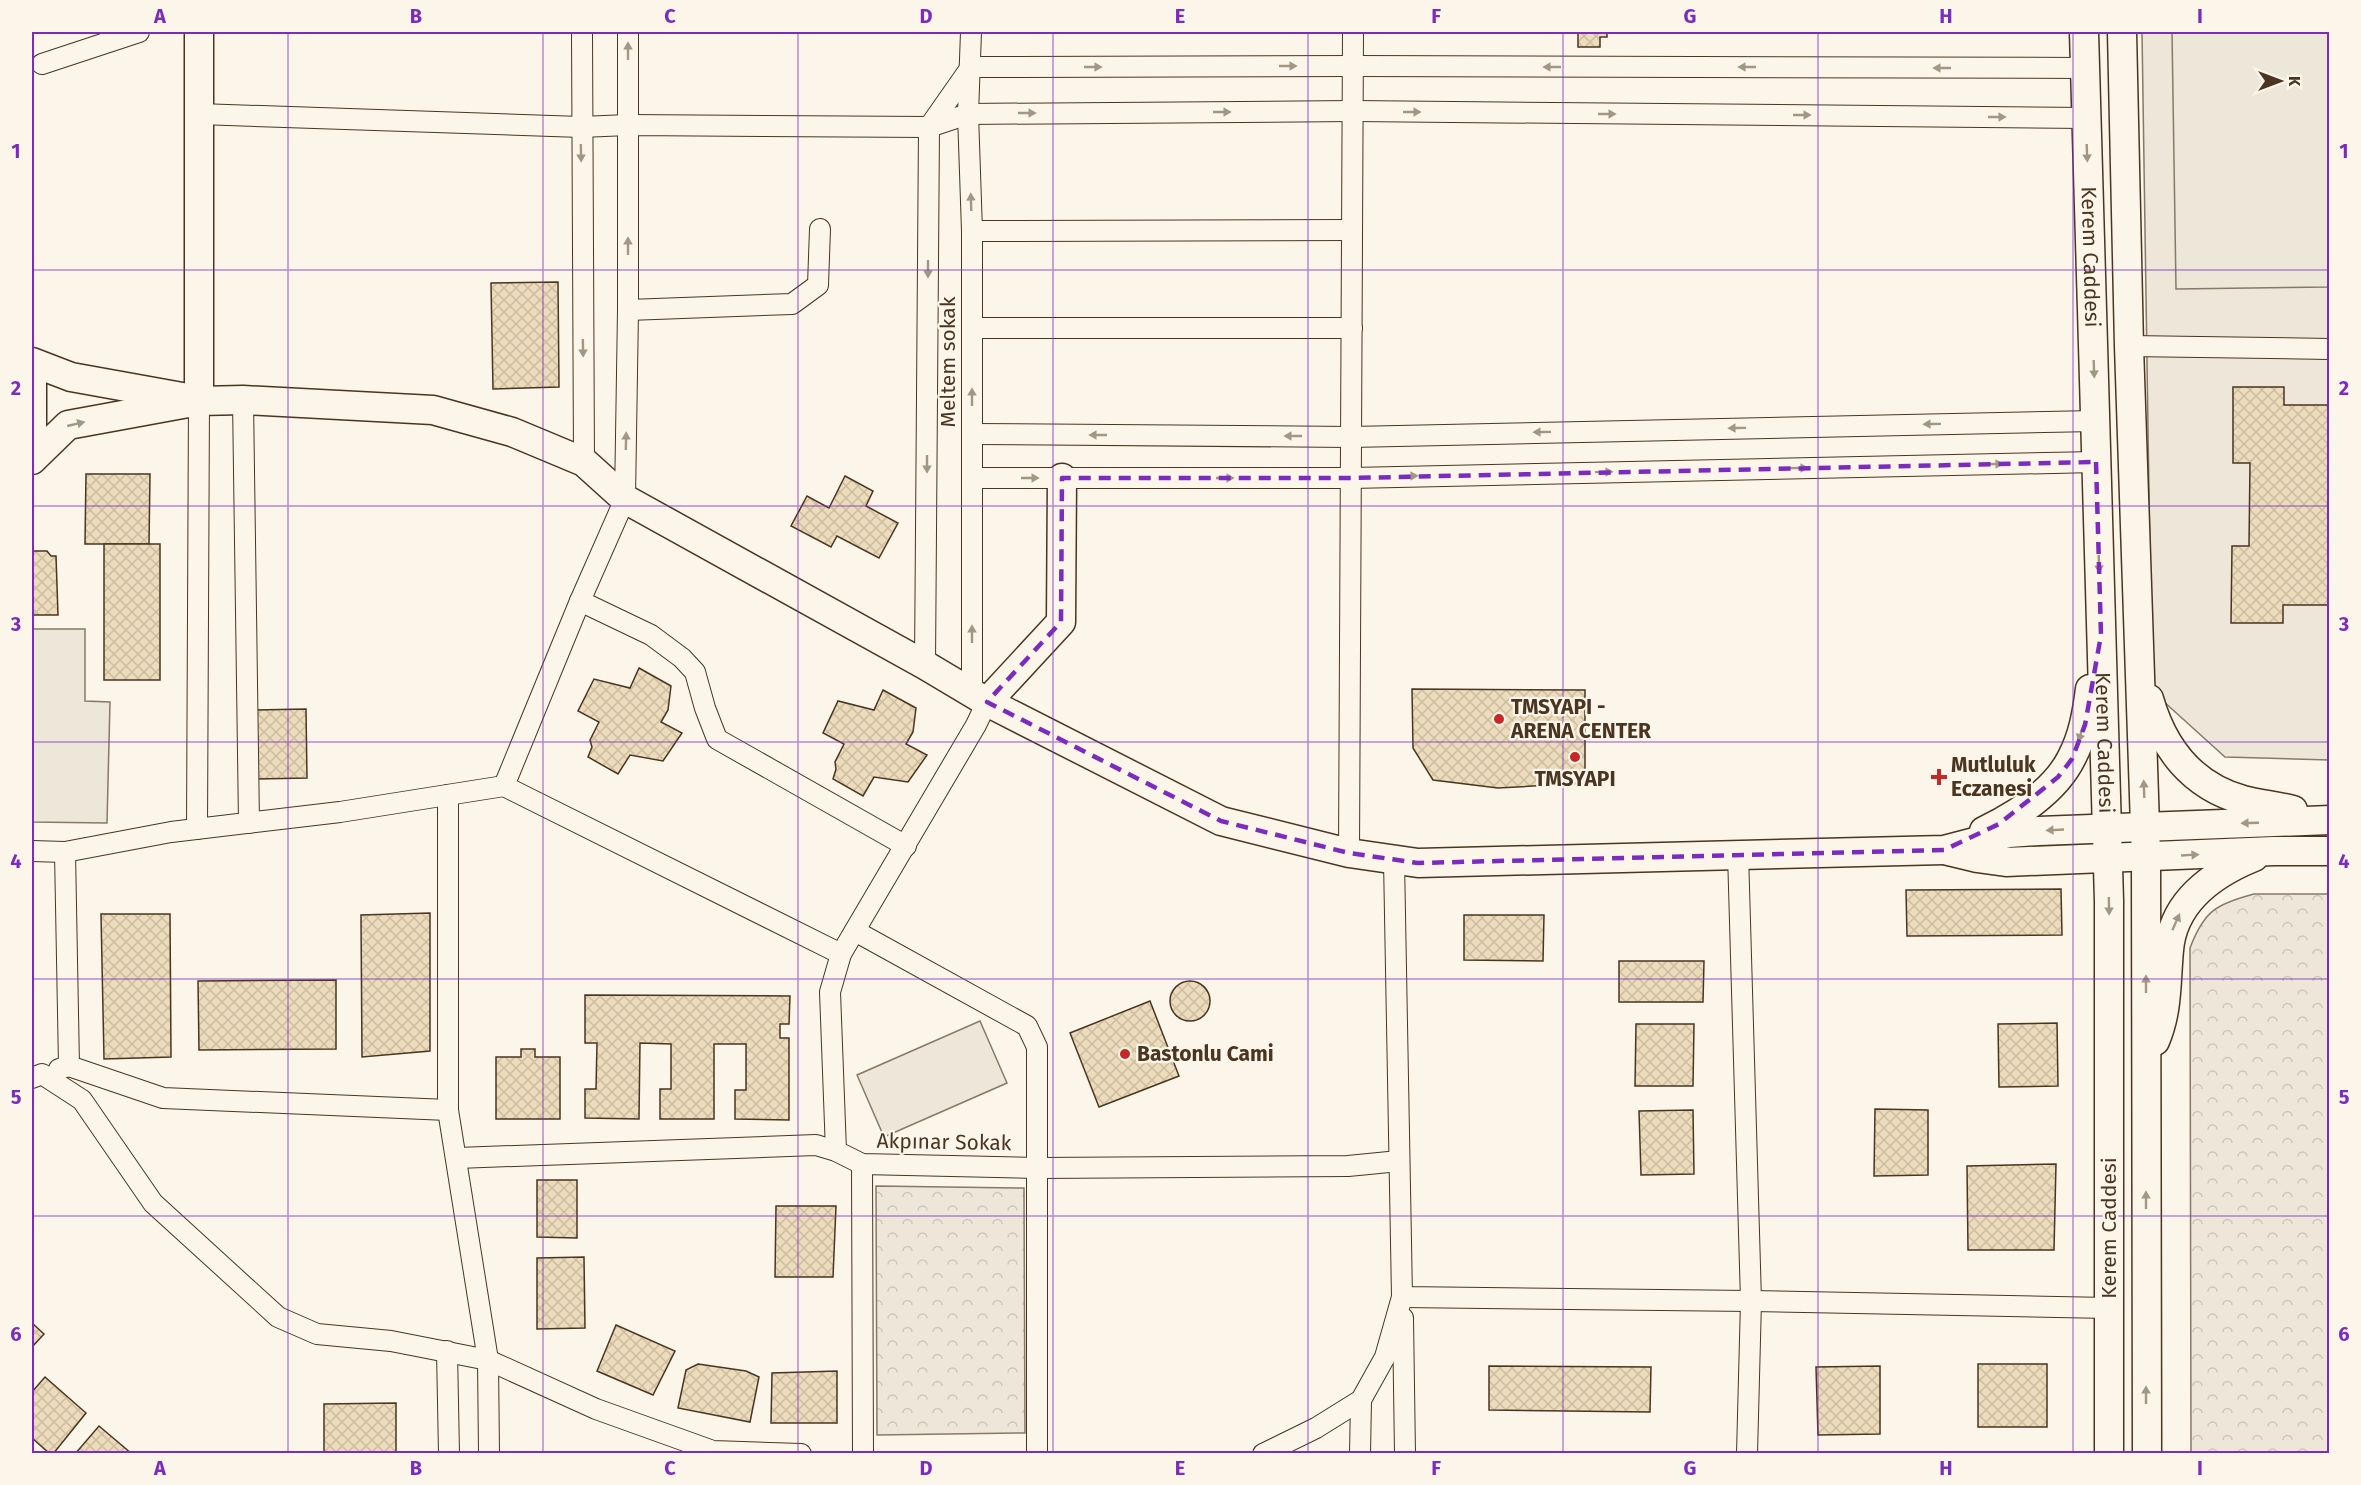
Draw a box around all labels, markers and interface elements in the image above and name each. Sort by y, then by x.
text: A [153,4,167,28]
text: B [410,4,422,28]
text: C [664,4,676,28]
text: D [919,4,933,28]
text: E [1175,4,1185,28]
text: F [1431,4,1441,28]
text: G [1684,4,1696,28]
text: H [1939,4,1953,28]
text: I [2197,4,2203,28]
one-way arrow [623,41,633,60]
north arrow [2250,51,2310,111]
one-way arrow [1278,61,1297,71]
one-way arrow [1083,62,1102,72]
one-way arrow [1543,62,1562,72]
one-way arrow [1738,63,1757,72]
one-way arrow [1933,63,1952,73]
text: K [2285,76,2304,87]
one-way arrow [1212,107,1231,117]
one-way arrow [1403,107,1422,117]
one-way arrow [1017,108,1036,118]
one-way arrow [1598,109,1617,118]
one-way arrow [1793,110,1812,120]
one-way arrow [1988,112,2007,122]
text: 1 [11,139,21,163]
text: 1 [2339,139,2349,163]
one-way arrow [576,143,586,162]
one-way arrow [2083,143,2092,162]
street label: Kerem Caddesi [2075,186,2105,328]
one-way arrow [966,193,976,212]
one-way arrow [623,236,633,255]
one-way arrow [923,260,933,279]
street label: Meltem sokak [935,296,961,427]
one-way arrow [578,338,587,357]
one-way arrow [2089,359,2098,378]
text: 2 [11,376,21,400]
text: 2 [2339,376,2349,400]
one-way arrow [967,388,977,407]
one-way arrow [67,418,85,428]
one-way arrow [1922,419,1941,429]
one-way arrow [1727,423,1746,433]
one-way arrow [1532,428,1551,437]
one-way arrow [1088,430,1107,440]
one-way arrow [622,431,631,450]
one-way arrow [1283,431,1302,441]
one-way arrow [922,455,931,474]
one-way arrow [1985,459,2004,468]
one-way arrow [1790,463,1809,473]
one-way arrow [1595,467,1614,477]
one-way arrow [1400,472,1419,481]
one-way arrow [1021,473,1040,483]
one-way arrow [1216,473,1235,483]
one-way arrow [2094,554,2104,573]
text: 3 [10,612,21,636]
text: 3 [2338,612,2349,636]
one-way arrow [967,625,977,644]
street label: Kerem Caddesi [2089,672,2119,814]
place label: TMSYAPI - ARENA CENTER [1510,694,1652,744]
marker: TMSYAPI - ARENA CENTER [1492,712,1506,726]
one-way arrow [2076,724,2086,742]
marker: TMSYAPI [1568,750,1582,764]
place label: Mutluluk Eczanesi [1951,752,2036,802]
place label: TMSYAPI [1534,766,1616,792]
marker: Mutluluk Eczanesi [1932,770,1946,784]
one-way arrow [2140,780,2149,799]
one-way arrow [2241,818,2260,827]
one-way arrow [2046,826,2065,835]
text: 4 [10,849,22,873]
text: 4 [2338,849,2350,873]
one-way arrow [2180,851,2199,860]
one-way arrow [2104,896,2114,915]
one-way arrow [2171,912,2181,930]
one-way arrow [2141,975,2151,994]
place label: Bastonlu Cami [1137,1041,1274,1067]
marker: Bastonlu Cami [1118,1047,1132,1061]
text: 5 [11,1085,22,1109]
text: 5 [2339,1085,2350,1109]
street label: Akpınar Sokak [876,1128,1012,1156]
street label: Kerem Caddesi [2096,1157,2122,1299]
one-way arrow [2141,1191,2151,1210]
text: 6 [10,1322,22,1346]
text: 6 [2338,1322,2350,1346]
one-way arrow [2141,1386,2151,1405]
text: A [153,1456,167,1480]
text: B [410,1456,422,1480]
text: C [664,1456,676,1480]
text: D [919,1456,933,1480]
text: E [1175,1456,1185,1480]
text: F [1431,1456,1441,1480]
text: G [1684,1456,1696,1480]
text: H [1939,1456,1953,1480]
text: I [2197,1456,2203,1480]

